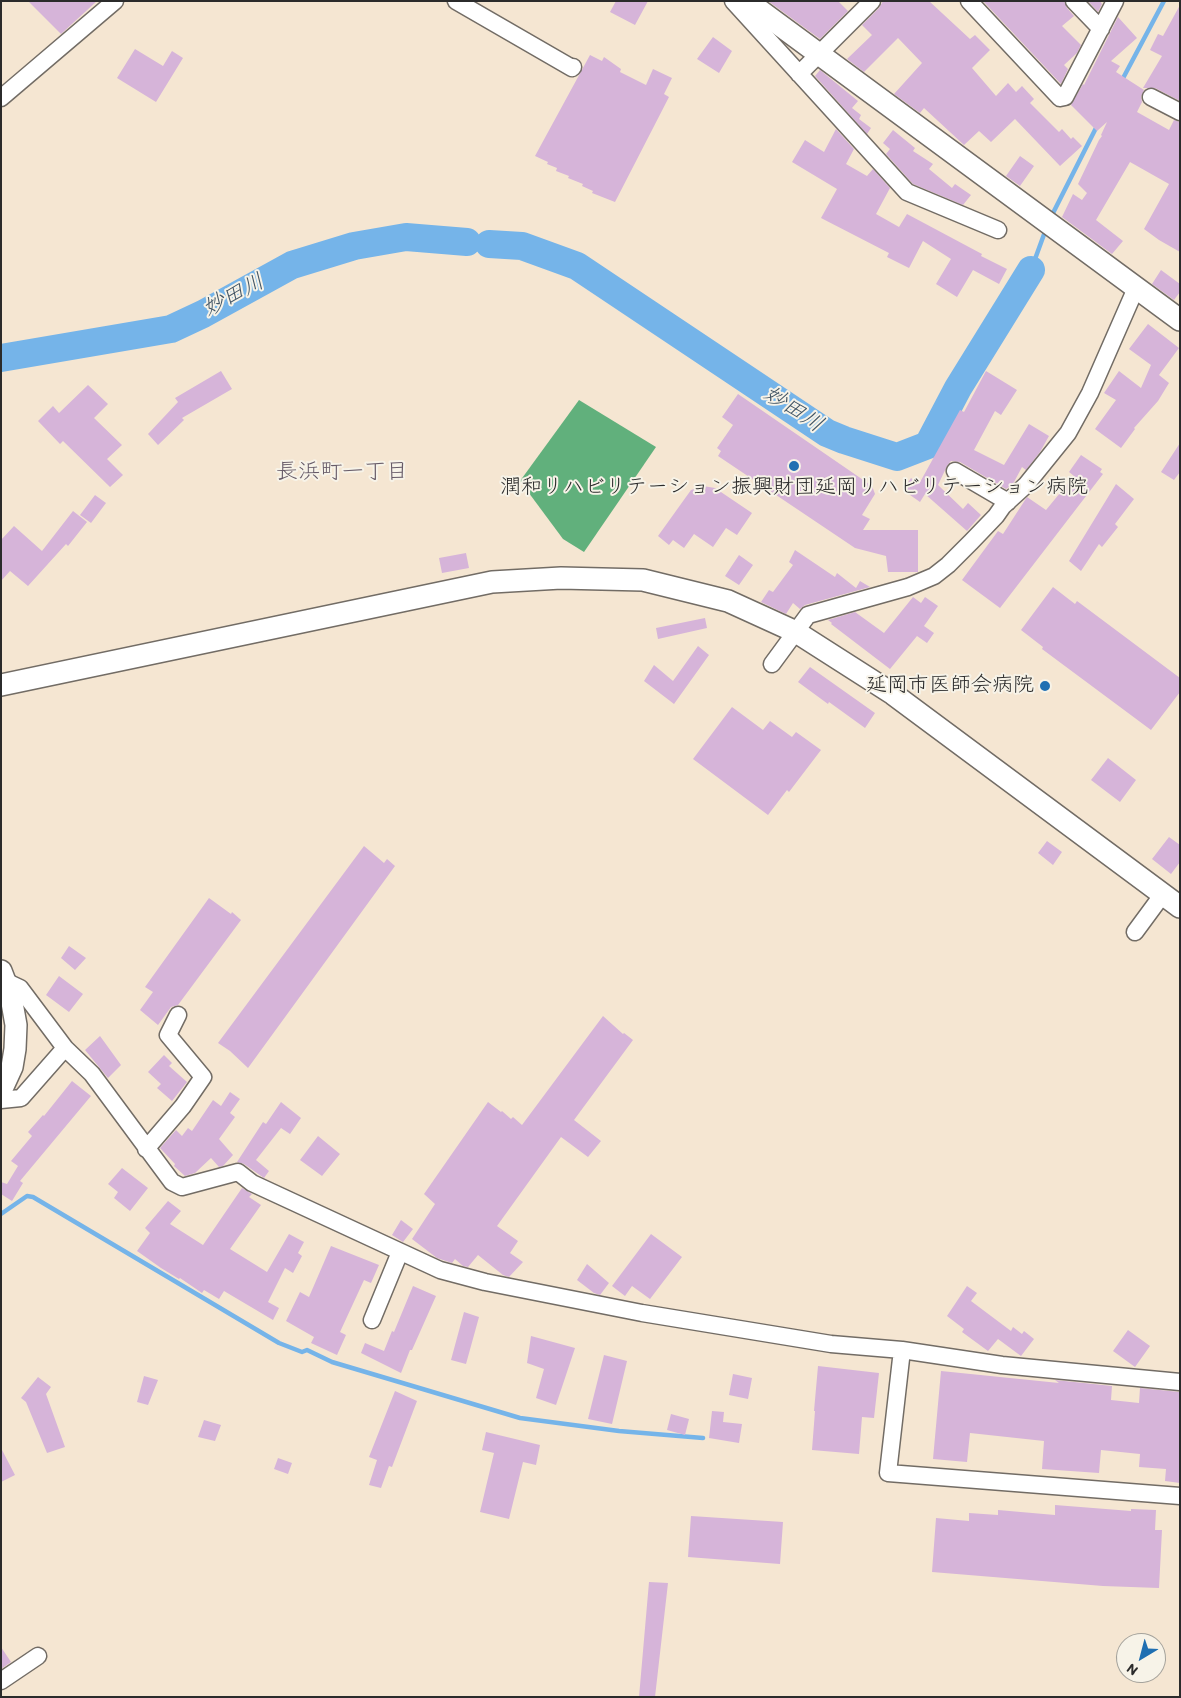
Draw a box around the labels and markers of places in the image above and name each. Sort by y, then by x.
marker: 潤和リハビリテーション振興財団延岡リハビリテーション病院 [787,459,801,473]
place label: 潤和リハビリテーション振興財団延岡リハビリテーション病院 [500,475,1088,501]
place label: 延岡市医師会病院 [866,673,1034,699]
marker: 延岡市医師会病院 [1038,679,1052,693]

